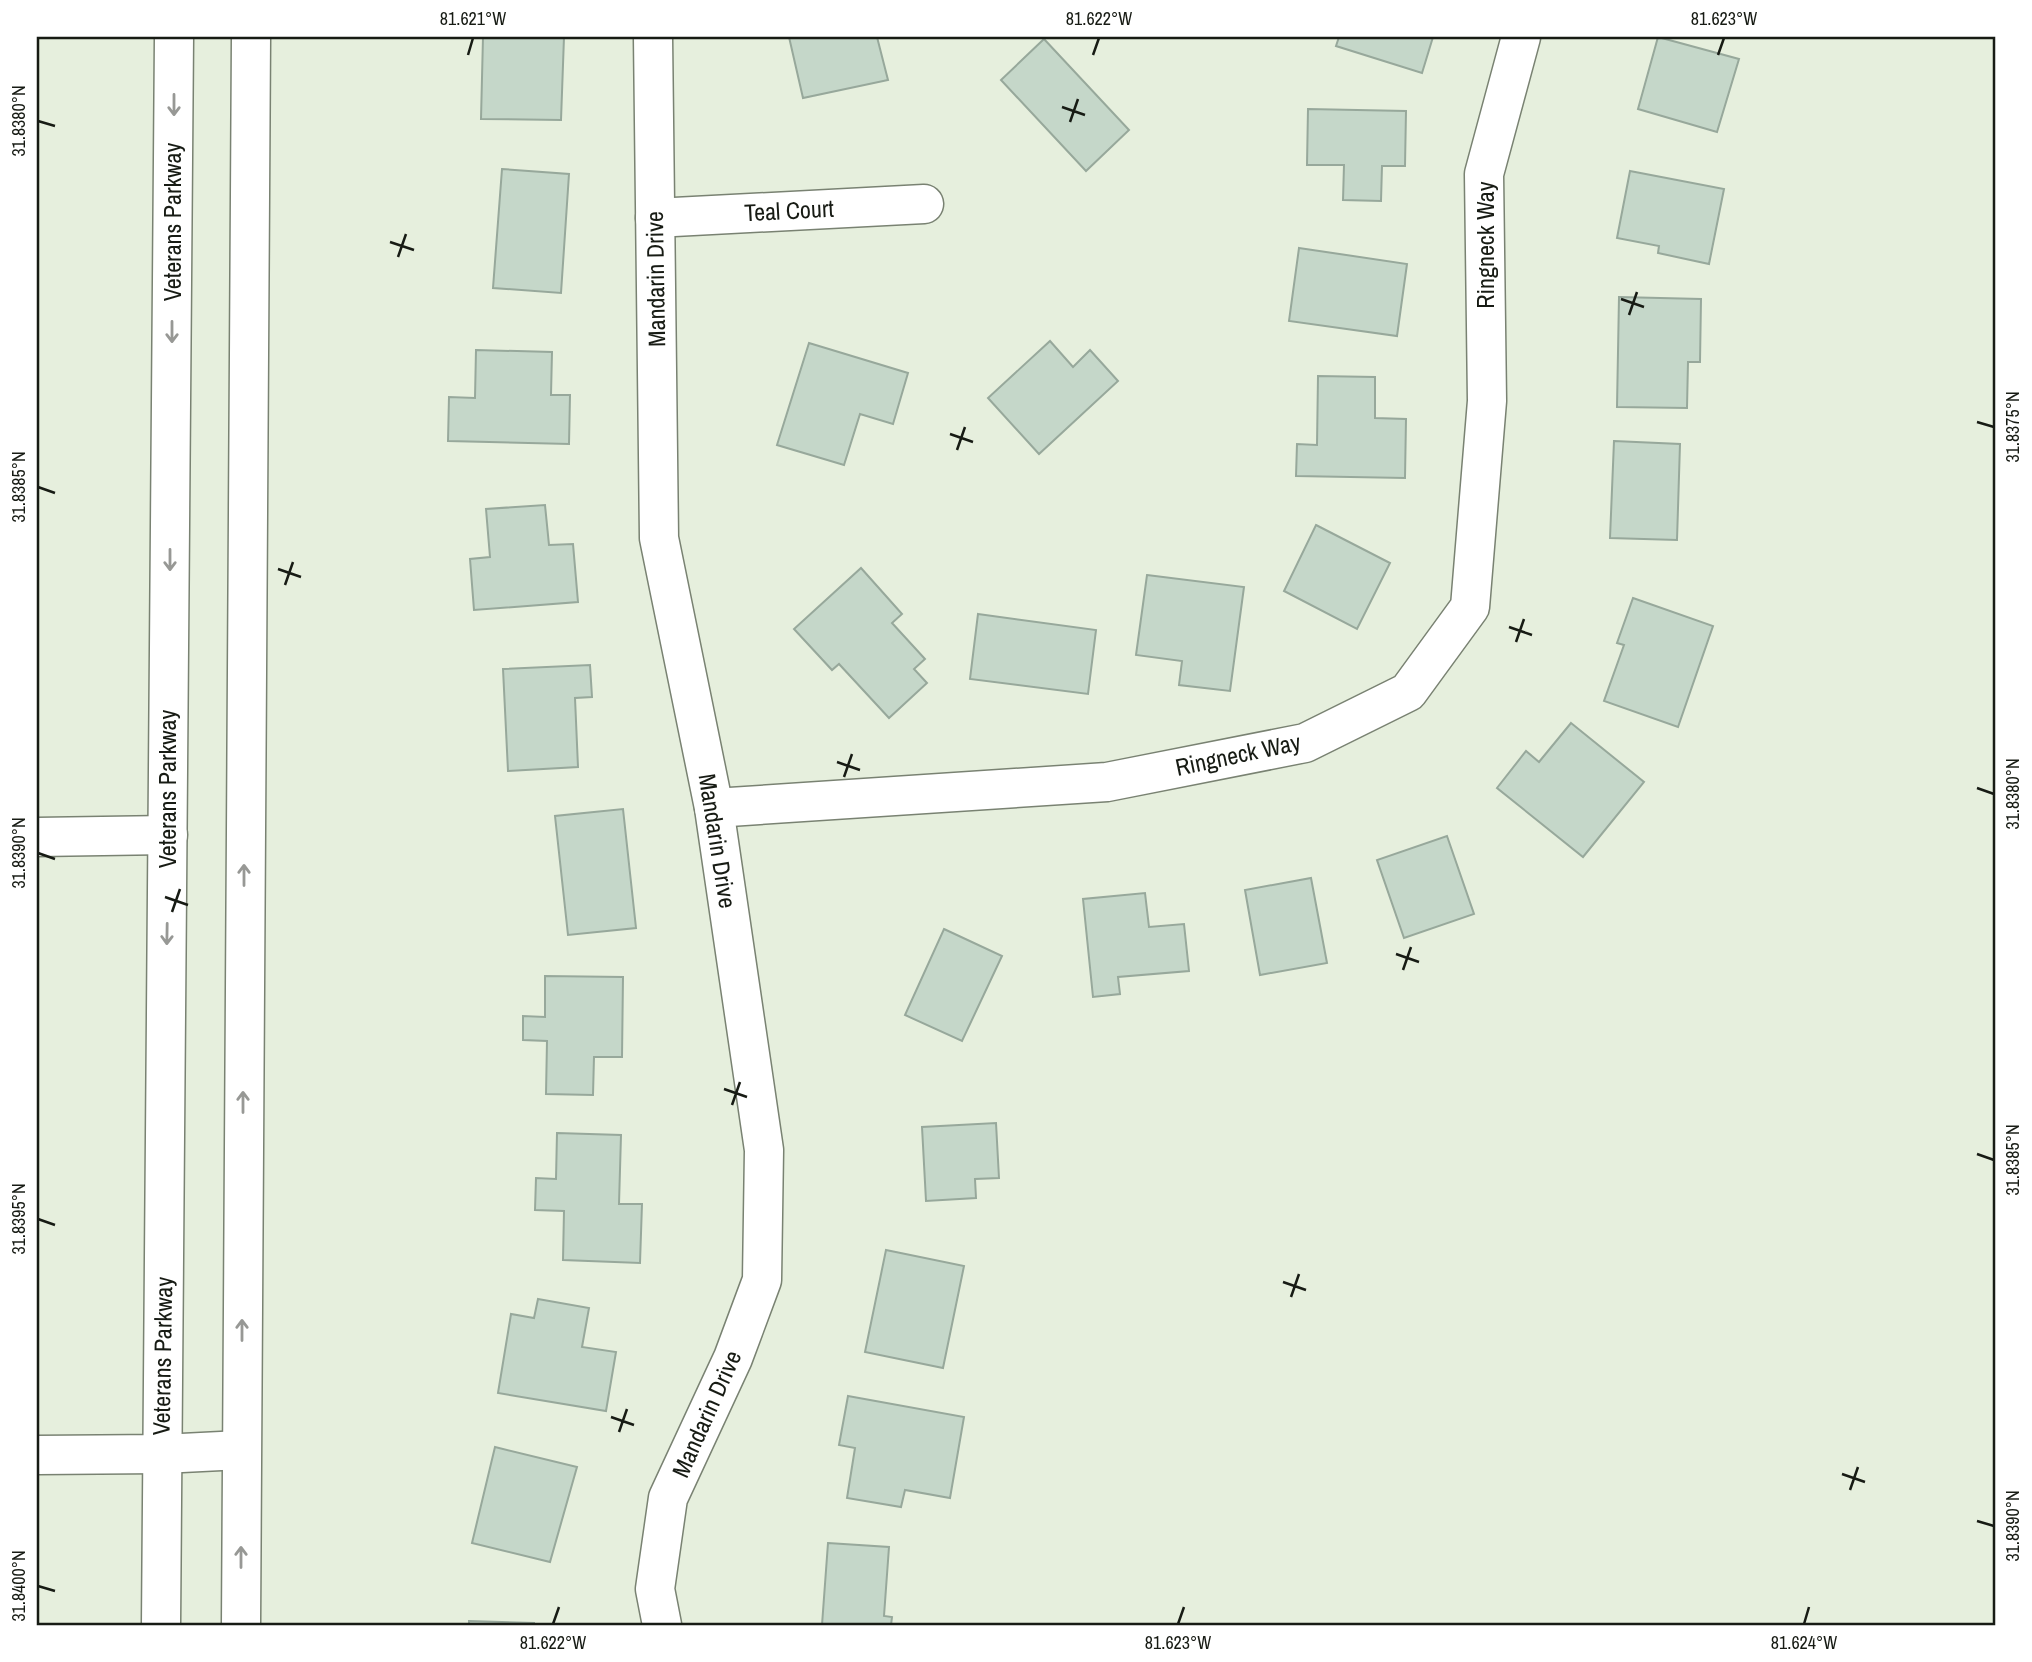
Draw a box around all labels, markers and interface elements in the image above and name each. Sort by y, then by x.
text: 81.621°W [440,6,506,31]
text: 81.622°W [1066,6,1132,31]
text: 81.623°W [1691,6,1757,31]
text: 31.8380°N [6,85,31,157]
one-way arrow [167,93,181,116]
street label: Veterans Parkway [156,143,188,301]
street label: Ringneck Way [1469,181,1501,309]
street label: Teal Court [743,192,835,228]
street label: Mandarin Drive [638,211,672,347]
one-way arrow [165,321,179,344]
text: 31.8375°N [2000,391,2025,463]
text: 31.8385°N [6,451,31,523]
one-way arrow [163,548,177,571]
street label: Veterans Parkway [151,710,183,868]
street label: Ringneck Way [1172,725,1304,783]
text: 31.8380°N [2000,758,2025,830]
street label: Mandarin Drive [692,771,744,910]
text: 31.8390°N [6,817,31,889]
one-way arrow [238,863,251,886]
one-way arrow [160,923,174,946]
one-way arrow [236,1091,250,1114]
text: 31.8385°N [2000,1124,2025,1196]
text: 31.8395°N [6,1183,31,1255]
street label: Veterans Parkway [145,1276,179,1436]
one-way arrow [235,1318,249,1341]
street label: Mandarin Drive [664,1345,748,1482]
text: 31.8390°N [2000,1490,2025,1562]
one-way arrow [234,1546,248,1569]
text: 31.8400°N [6,1550,31,1622]
text: 81.622°W [520,1630,586,1655]
text: 81.623°W [1145,1630,1211,1655]
text: 81.624°W [1771,1630,1837,1655]

